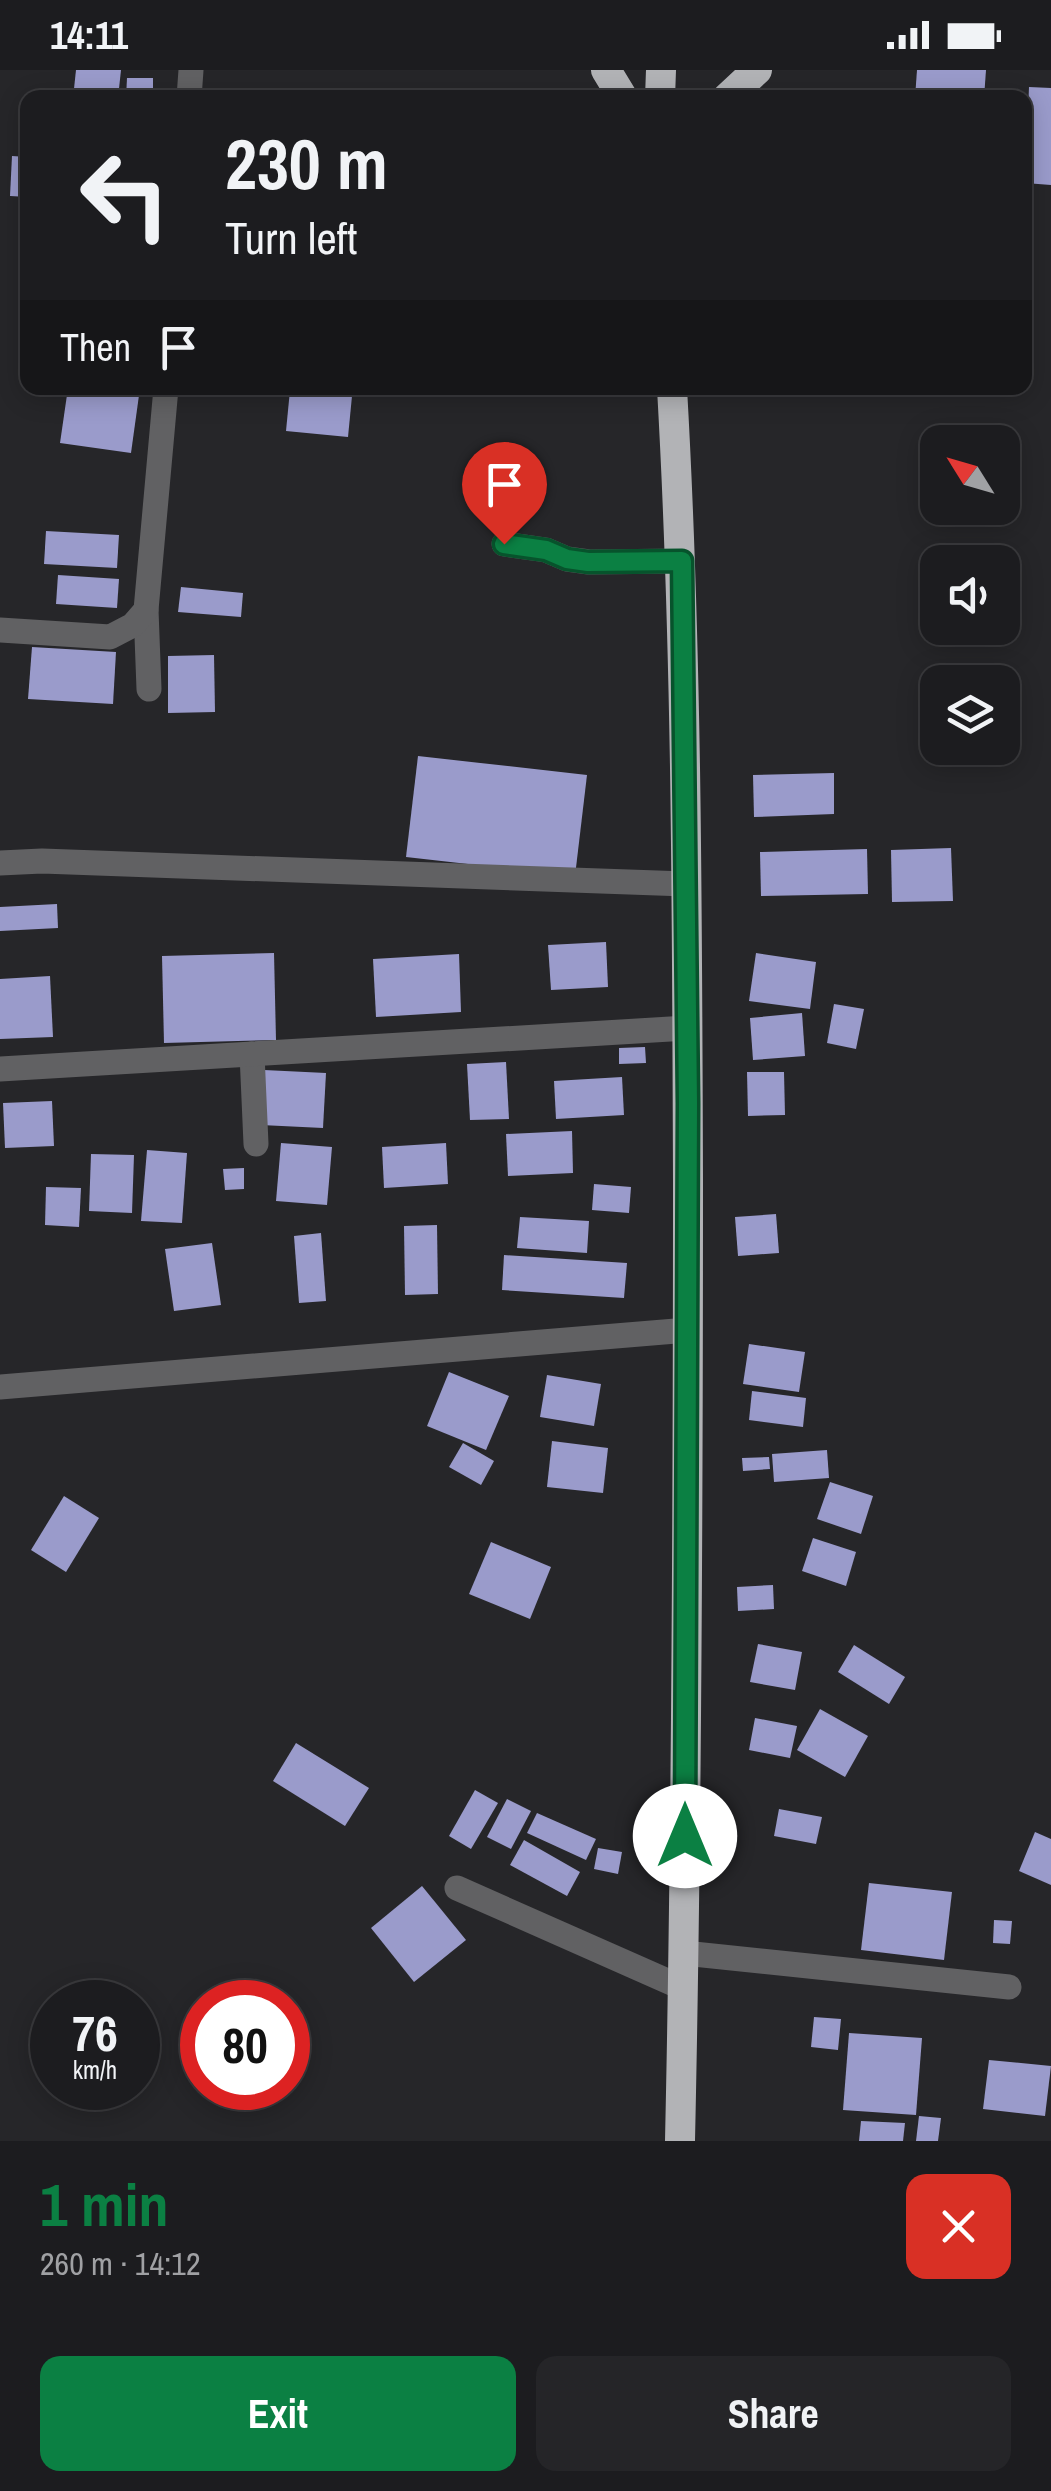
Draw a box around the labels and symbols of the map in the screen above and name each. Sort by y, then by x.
north arrow [920,425,1020,525]
pin [462,442,547,545]
position arrow [633,1784,737,1888]
speed limit sign: 80 [180,1980,310,2110]

